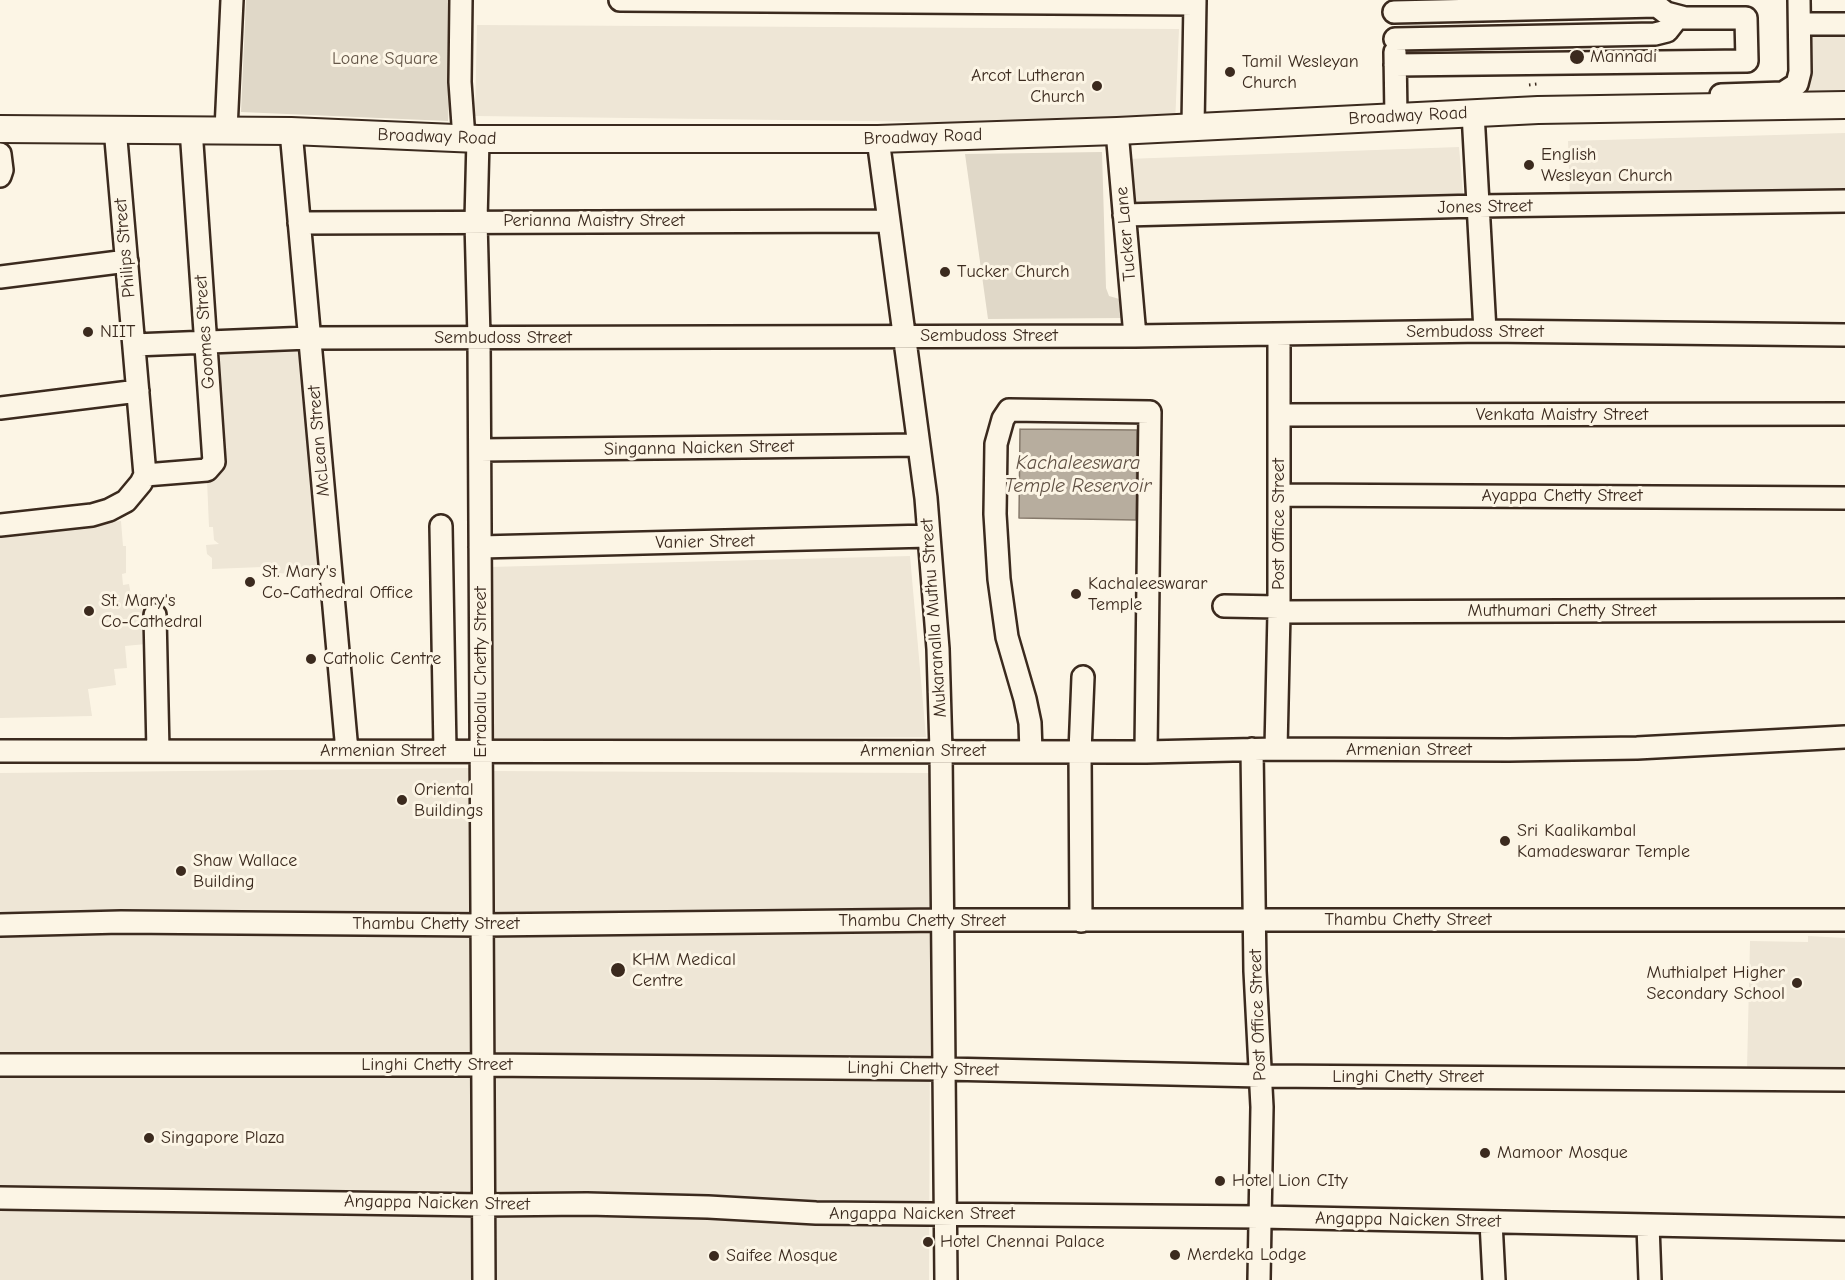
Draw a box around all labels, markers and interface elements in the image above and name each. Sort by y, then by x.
place label: Mannadi [1590,46,1657,68]
park label: Loane Square [332,48,438,70]
marker: Mannadi [1568,48,1586,66]
place label: Tamil Wesleyan Church [1242,51,1359,94]
place label: Arcot Lutheran Church [971,65,1085,107]
marker: Tamil Wesleyan Church [1223,65,1237,79]
marker: Arcot Lutheran Church [1090,79,1104,93]
street label: Broadway Road [1348,102,1468,130]
street label: Broadway Road [377,124,497,150]
street label: Broadway Road [863,124,983,150]
place label: English Wesleyan Church [1541,144,1673,186]
marker: English Wesleyan Church [1522,158,1536,172]
street label: Tucker Lane [1111,186,1141,282]
street label: Jones Street [1437,195,1533,219]
street label: Philips Street [110,197,140,299]
street label: Perianna Maistry Street [503,210,685,232]
place label: Tucker Church [957,261,1070,283]
marker: Tucker Church [938,265,952,279]
street label: Goomes Street [190,274,220,390]
place label: NIIT [100,321,135,343]
street label: Sembudoss Street [1406,321,1544,343]
marker: NIIT [81,325,95,339]
street label: Sembudoss Street [920,325,1058,347]
street label: Sembudoss Street [434,327,572,349]
street label: McLean Street [303,384,335,498]
street label: Venkata Maistry Street [1476,404,1648,426]
street label: Singanna Naicken Street [604,436,794,460]
water label: Kachaleeswara Temple Reservoir [1005,451,1151,498]
street label: Post Office Street [1268,458,1290,590]
street label: Ayappa Chetty Street [1481,485,1643,507]
street label: Mukaranalla Muthu Street [916,518,952,718]
street label: Vanier Street [655,530,755,554]
place label: St. Mary's Co-Cathedral Office [262,561,413,604]
place label: Kachaleeswarar Temple [1088,573,1207,616]
marker: St. Mary's Co-Cathedral Office [243,575,257,589]
street label: Errabalu Chetty Street [470,586,492,758]
marker: Kachaleeswarar Temple [1069,587,1083,601]
place label: St. Mary's Co-Cathedral [101,590,203,632]
street label: Muthumari Chetty Street [1468,600,1656,622]
marker: St. Mary's Co-Cathedral [82,604,96,618]
place label: Catholic Centre [323,648,441,670]
marker: Catholic Centre [304,652,318,666]
street label: Armenian Street [1346,739,1472,761]
street label: Armenian Street [320,740,446,762]
street label: Armenian Street [860,740,986,762]
place label: Oriental Buildings [414,779,483,822]
marker: Oriental Buildings [395,793,409,807]
place label: Sri Kaalikambal Kamadeswarar Temple [1517,820,1690,862]
marker: Sri Kaalikambal Kamadeswarar Temple [1498,834,1512,848]
place label: Shaw Wallace Building [193,850,297,892]
marker: Shaw Wallace Building [174,864,188,878]
street label: Thambu Chetty Street [1324,909,1492,931]
street label: Thambu Chetty Street [838,910,1006,932]
street label: Thambu Chetty Street [352,913,520,935]
place label: KHM Medical Centre [632,949,736,992]
street label: Post Office Street [1245,949,1271,1081]
marker: KHM Medical Centre [609,961,627,979]
place label: Muthialpet Higher Secondary School [1646,962,1785,1004]
marker: Muthialpet Higher Secondary School [1790,976,1804,990]
street label: Linghi Chetty Street [361,1054,513,1076]
street label: Linghi Chetty Street [847,1057,999,1081]
street label: Linghi Chetty Street [1332,1066,1484,1088]
place label: Singapore Plaza [161,1127,285,1149]
marker: Singapore Plaza [142,1131,156,1145]
place label: Mamoor Mosque [1497,1142,1628,1164]
marker: Mamoor Mosque [1478,1146,1492,1160]
place label: Hotel Lion CIty [1232,1170,1348,1192]
marker: Hotel Lion CIty [1213,1174,1227,1188]
street label: Angappa Naicken Street [344,1191,530,1215]
street label: Angappa Naicken Street [829,1203,1015,1225]
street label: Angappa Naicken Street [1315,1208,1501,1232]
place label: Hotel Chennai Palace [940,1231,1105,1253]
marker: Hotel Chennai Palace [921,1235,935,1249]
place label: Merdeka Lodge [1187,1244,1306,1266]
place label: Saifee Mosque [726,1245,837,1267]
marker: Merdeka Lodge [1168,1248,1182,1262]
marker: Saifee Mosque [707,1249,721,1263]

